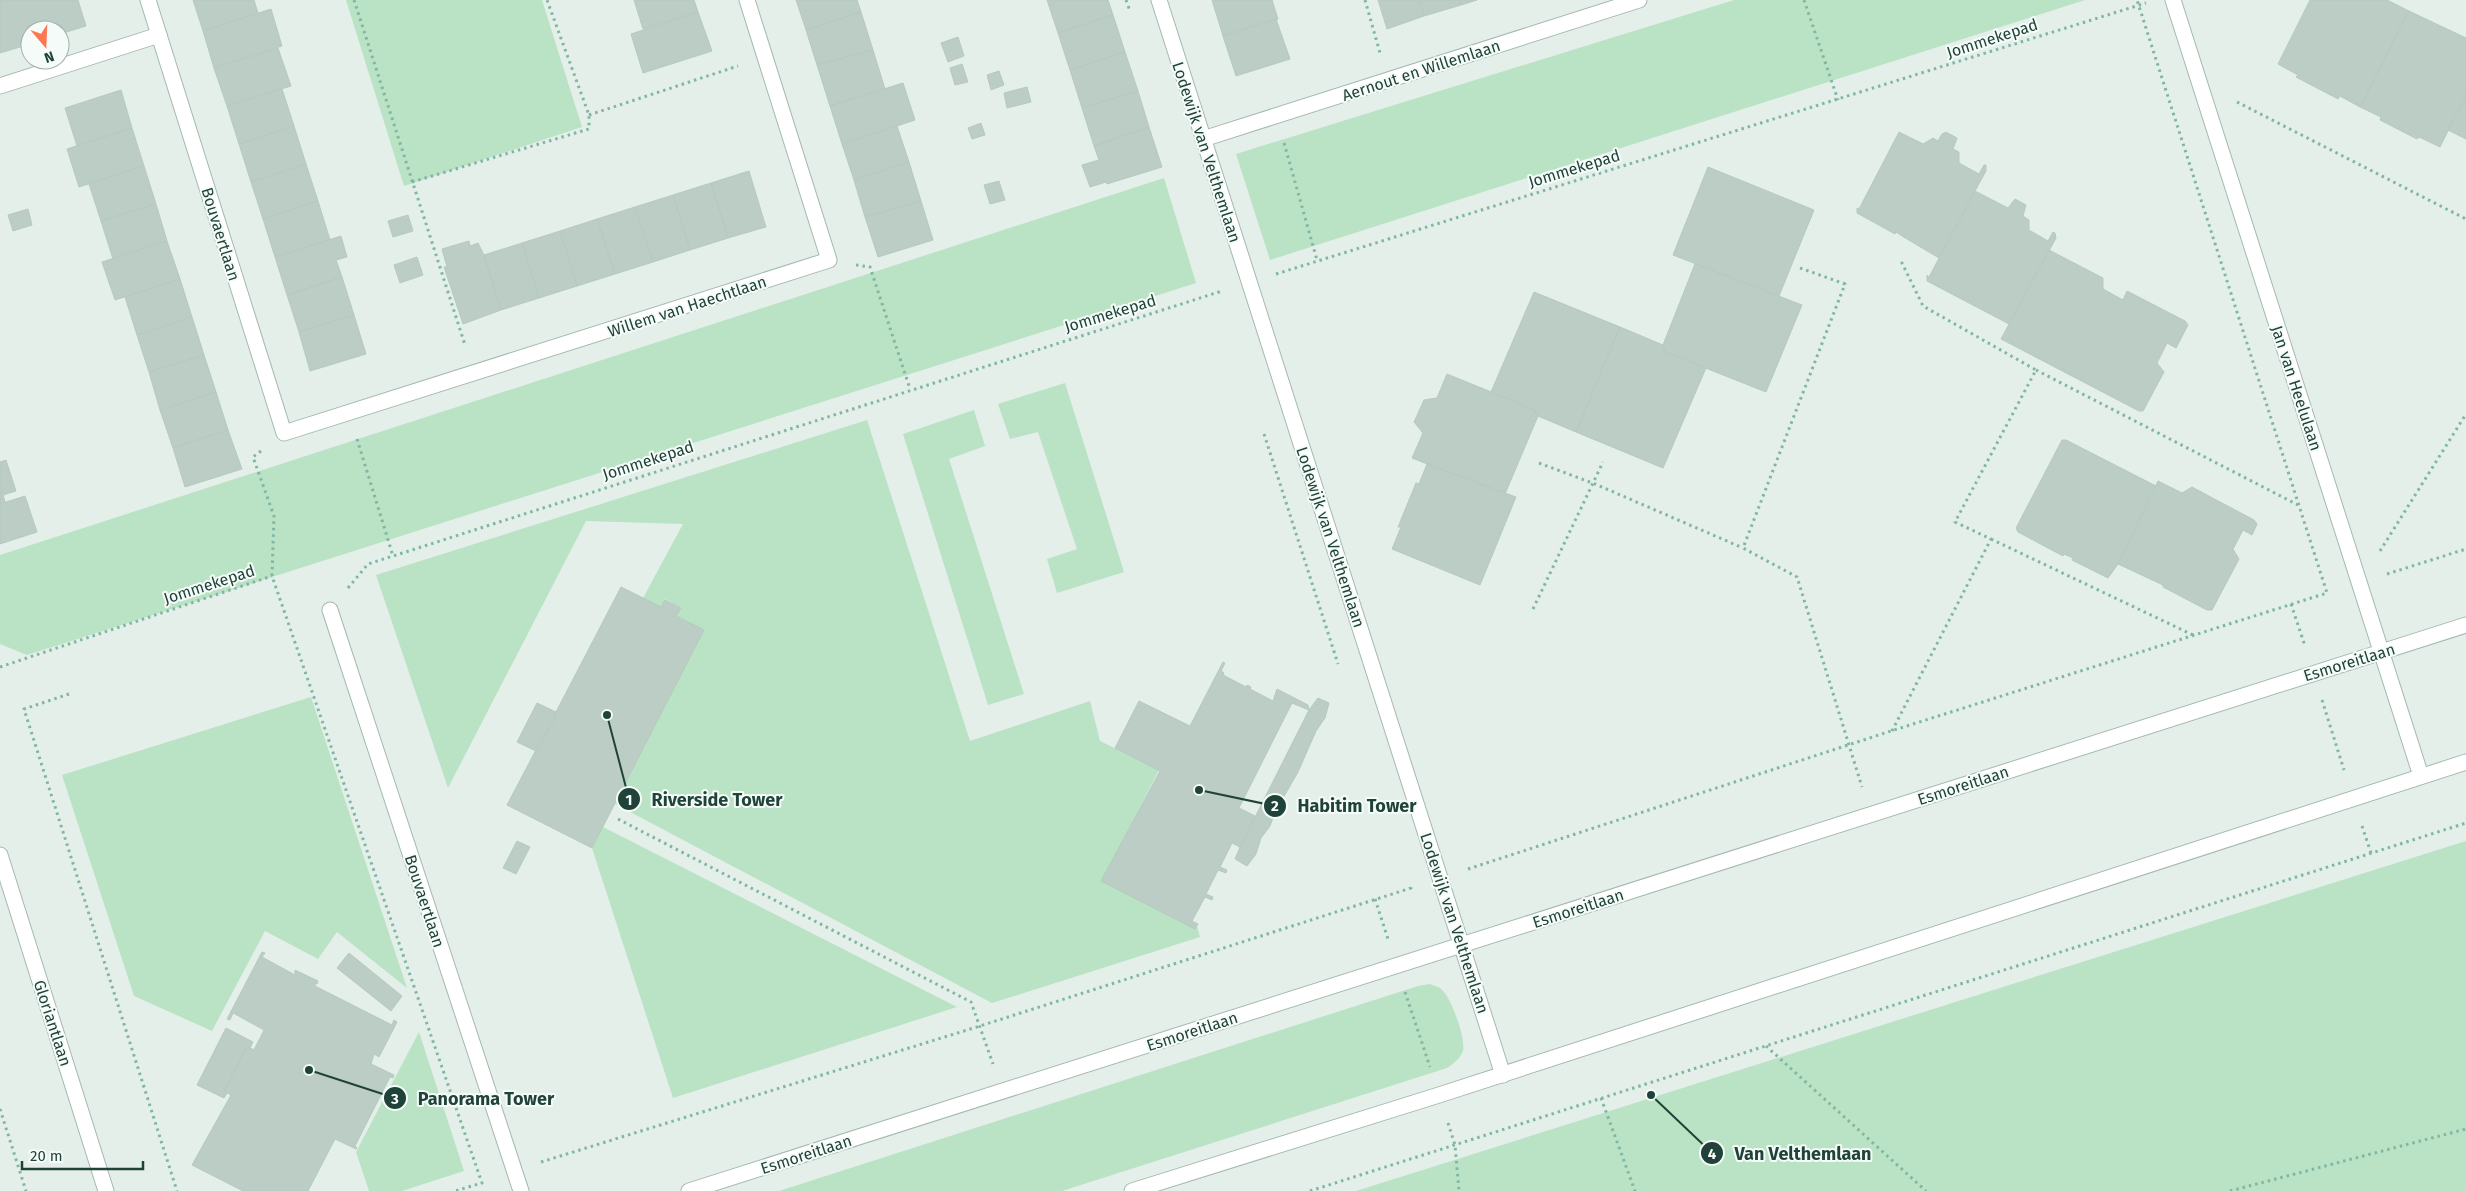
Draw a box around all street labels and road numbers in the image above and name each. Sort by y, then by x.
street label: Jommekepad [1944,15,2040,62]
street label: Aernout en Willemlaan [1340,36,1503,105]
street label: Lodewijk van Velthemlaan [1168,59,1245,245]
street label: Jommekepad [1526,146,1622,191]
street label: Bouvaertlaan [197,185,244,283]
street label: Willem van Haechtlaan [605,272,769,341]
street label: Jommekepad [1062,291,1158,336]
street label: Jan van Heelulaan [2267,323,2326,453]
street label: Jommekepad [600,437,696,484]
street label: Lodewijk van Velthemlaan [1292,444,1369,630]
street label: Jommekepad [161,561,257,608]
street label: Esmoreitlaan [2301,640,2397,685]
street label: Esmoreitlaan [1915,762,2011,809]
street label: Lodewijk van Velthemlaan [1416,830,1493,1016]
street label: Bouvaertlaan [401,852,448,950]
street label: Esmoreitlaan [1530,885,1626,932]
street label: Gloriantlaan [30,978,75,1069]
street label: Esmoreitlaan [1144,1008,1240,1055]
street label: Esmoreitlaan [758,1131,854,1178]

